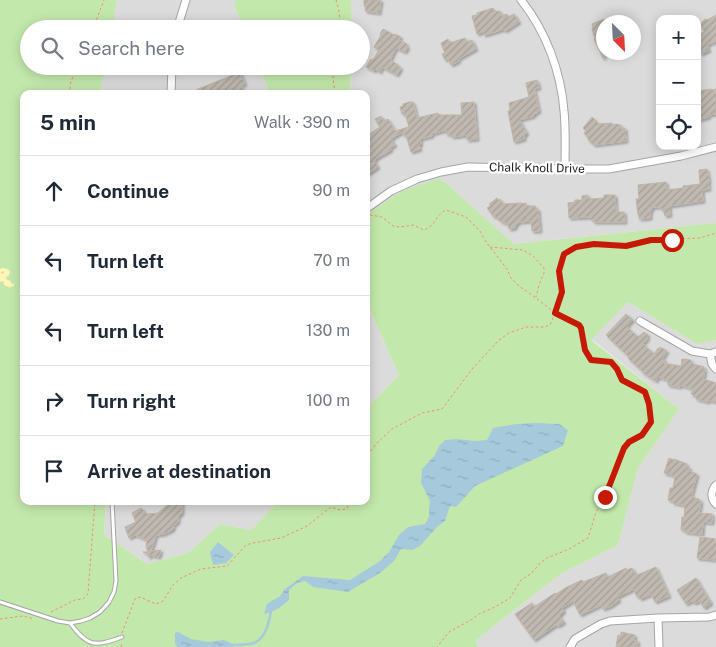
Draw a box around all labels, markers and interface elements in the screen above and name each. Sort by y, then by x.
north arrow [596,15,641,60]
map controls [656,15,701,150]
button: + [656,15,701,60]
search box [20,20,370,75]
icon: search [38,34,66,62]
text: Search here [78,37,185,59]
button: − [656,60,701,105]
button: locate [656,105,701,150]
text: 5 min [40,110,96,135]
text: Walk · 390 m [254,113,350,132]
street label: Chalk Knoll Drive [489,160,585,176]
icon: ahead [40,177,68,205]
text: Continue [87,180,169,202]
text: 90 m [313,181,350,200]
route start [661,229,684,252]
icon: left [40,247,68,275]
text: Turn left [87,250,164,272]
text: 70 m [313,251,350,270]
icon: left [40,317,68,345]
text: Turn left [87,320,164,342]
text: 130 m [306,321,350,340]
icon: right [40,387,68,415]
text: Turn right [87,390,176,412]
text: 100 m [306,391,350,410]
icon: arrive [40,457,68,485]
text: Arrive at destination [87,460,271,482]
route end [594,486,617,509]

